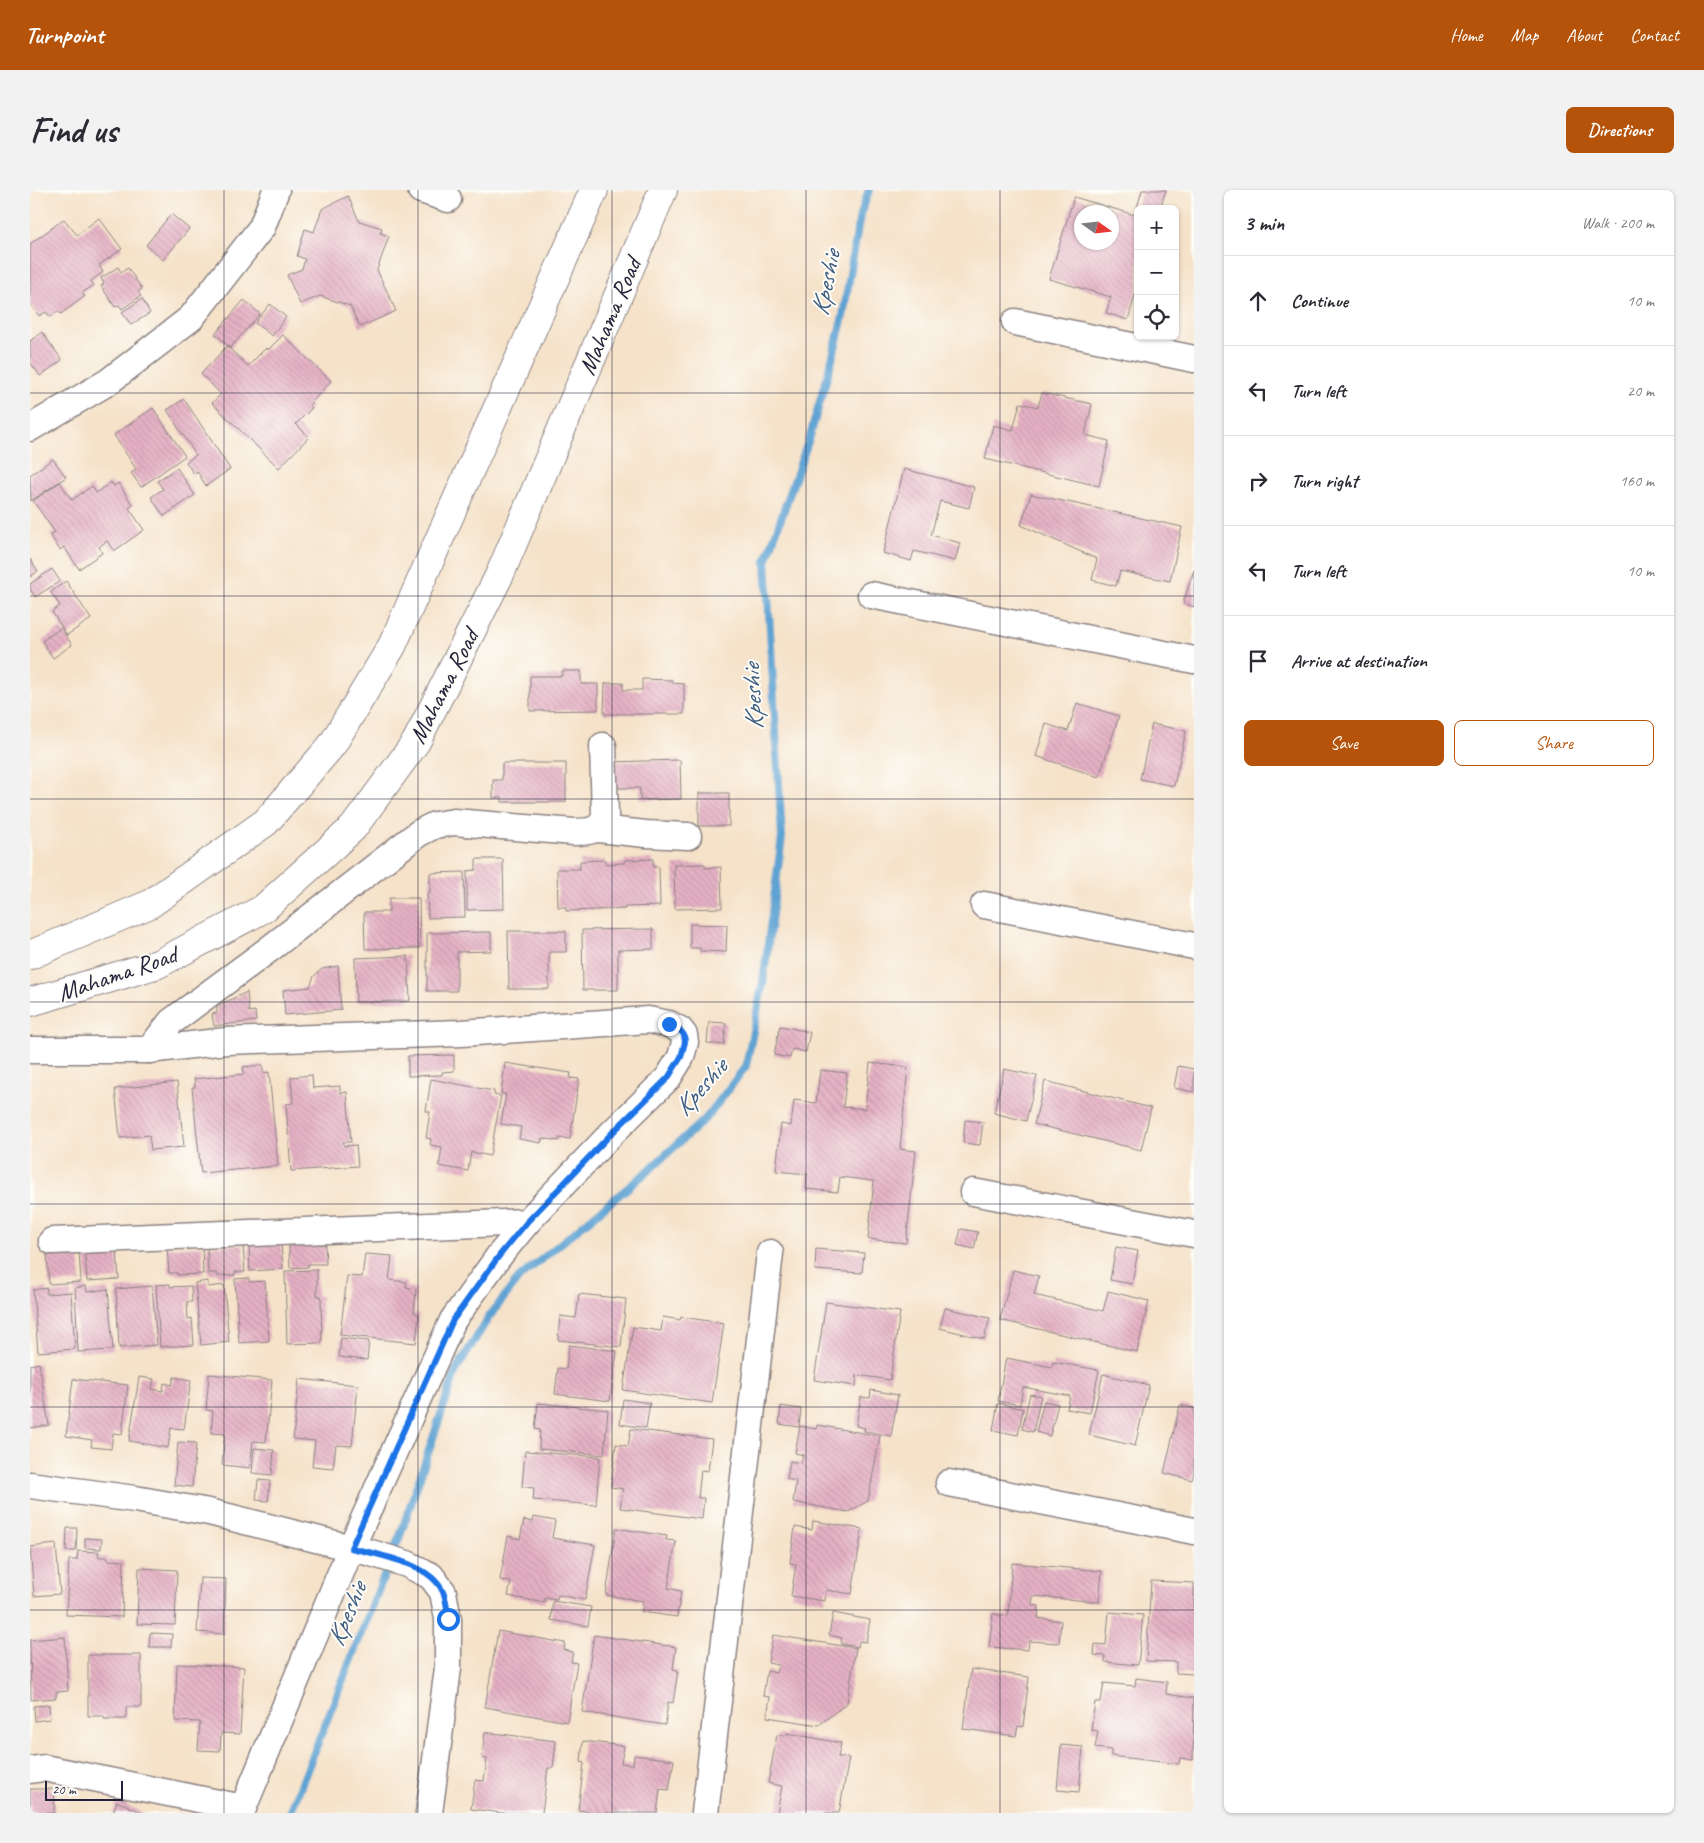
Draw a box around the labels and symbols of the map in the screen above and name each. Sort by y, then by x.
north arrow [1074,205,1119,250]
water label: Kpeshie [803,244,849,318]
street label: Mahama Road [571,250,650,380]
street label: Mahama Road [401,621,488,749]
water label: Kpeshie [734,660,771,731]
street label: Mahama Road [53,938,184,1009]
route end [658,1013,681,1036]
water label: Kpeshie [666,1049,737,1123]
water label: Kpeshie [319,1574,375,1651]
route start [437,1608,460,1631]
scale bar [45,1778,122,1801]

